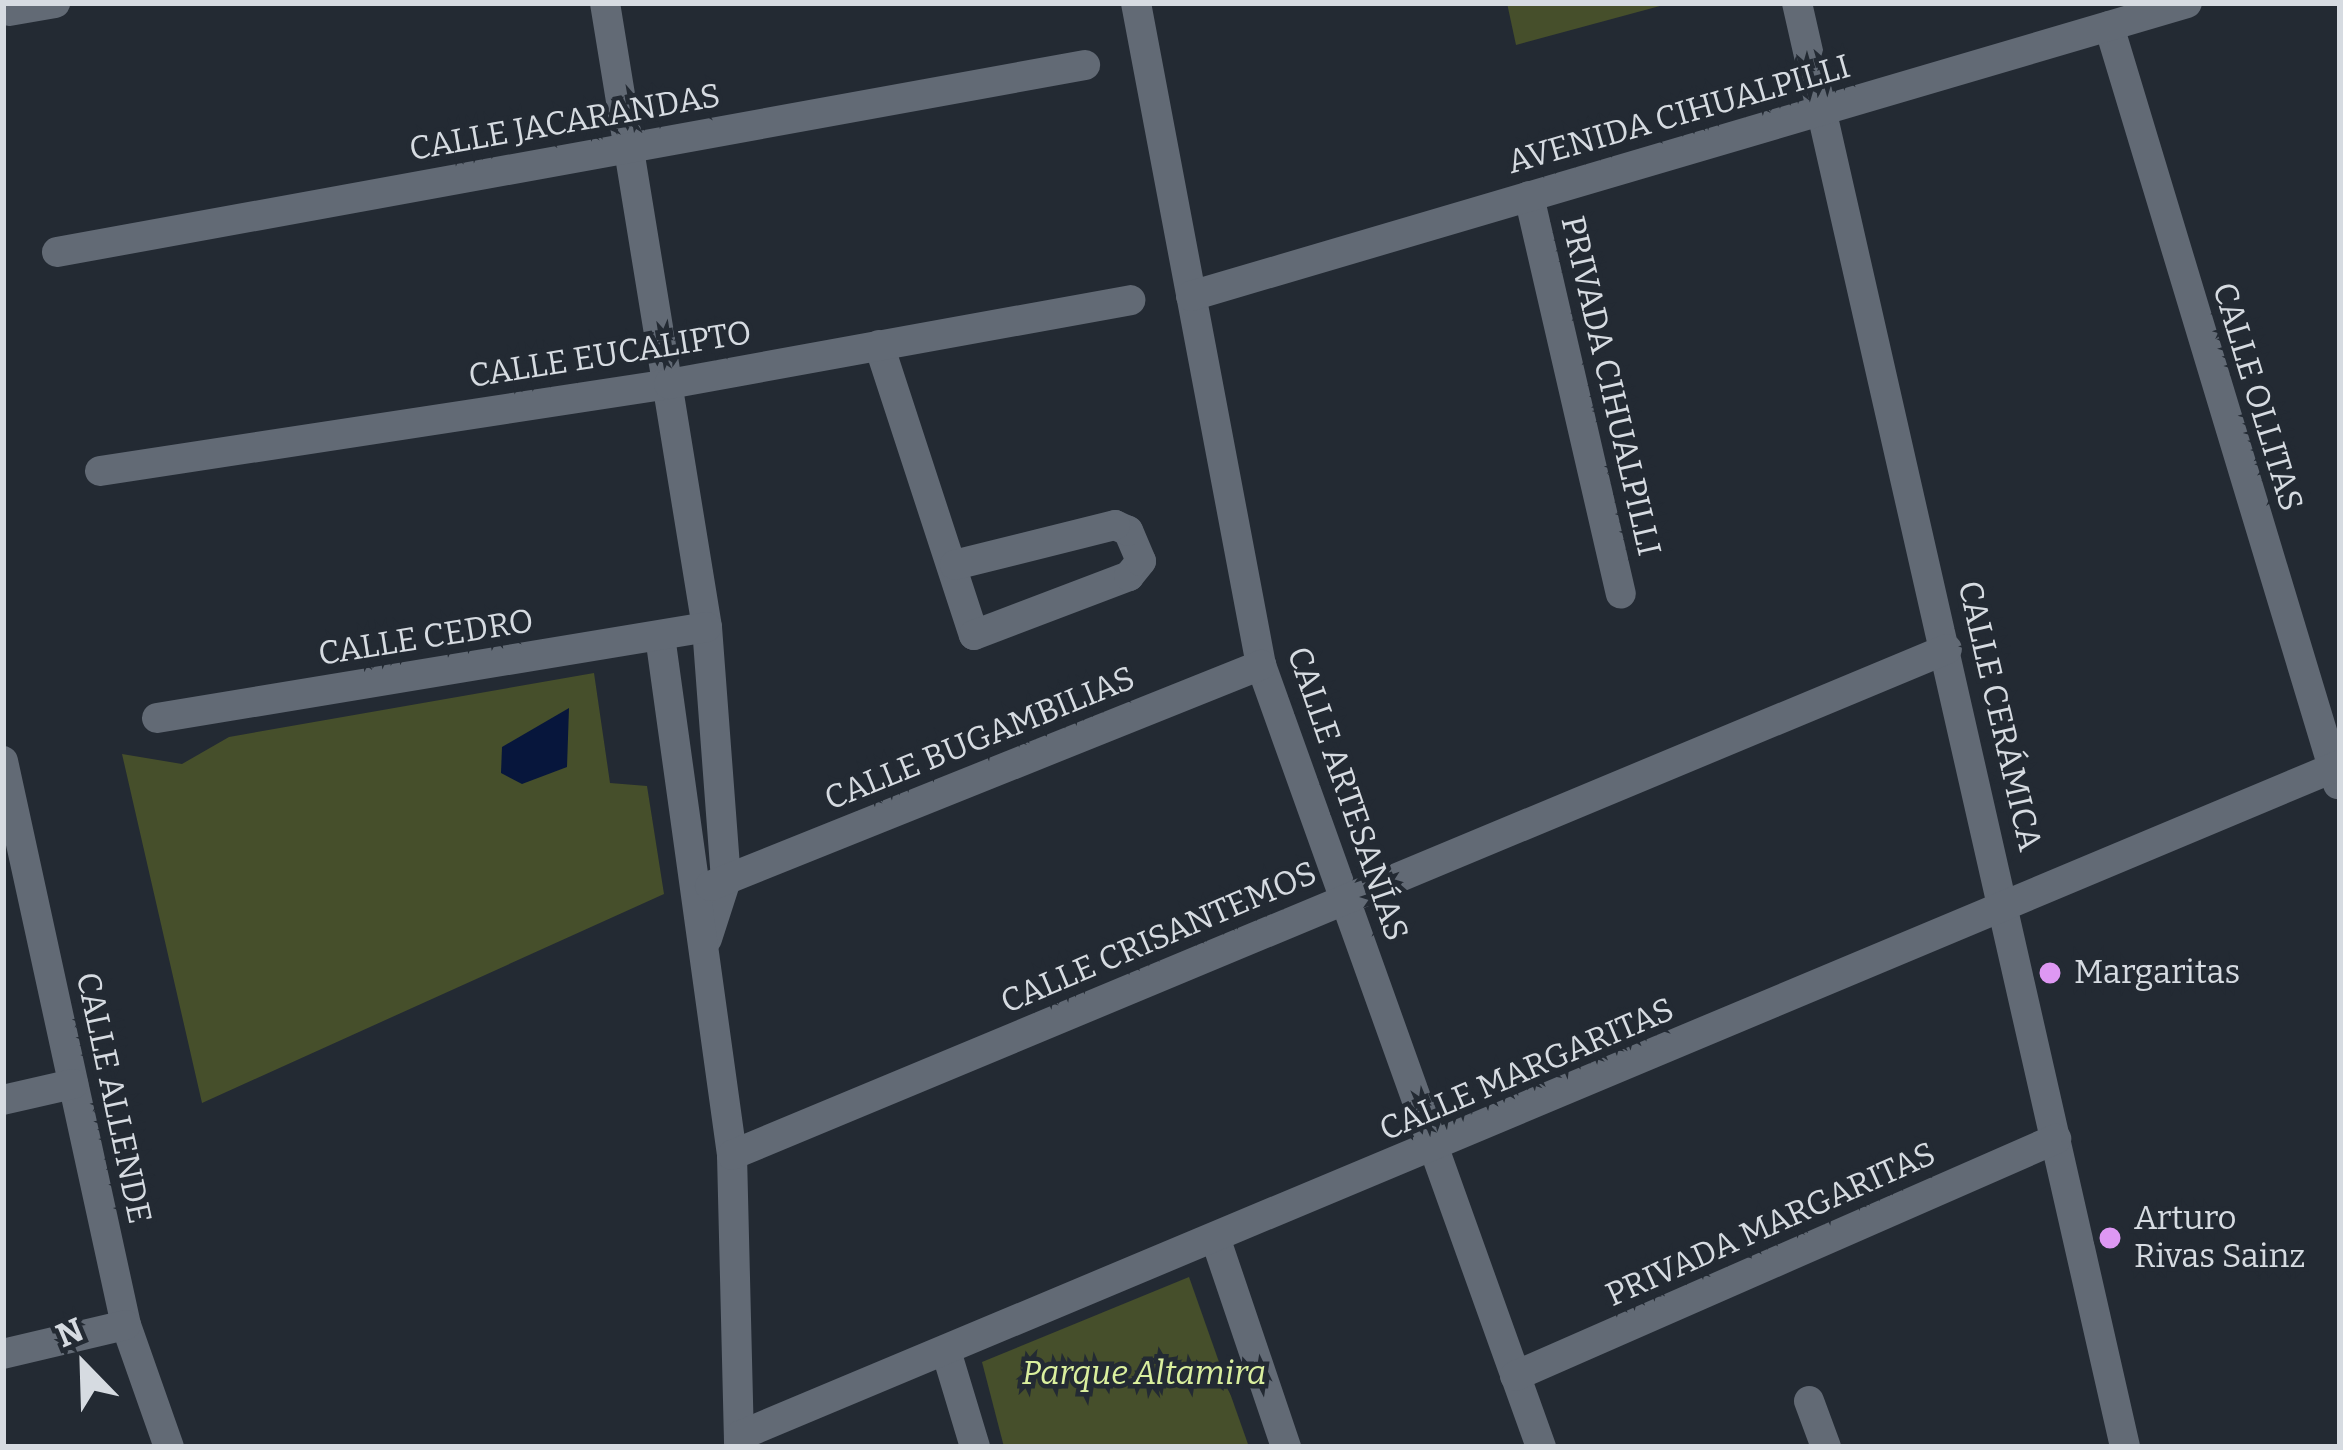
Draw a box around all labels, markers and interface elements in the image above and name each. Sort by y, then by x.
street label: AVENIDA CIHUALPILLI [1503,47,1855,183]
street label: CALLE JACARANDAS [406,76,724,170]
street label: PRIVADA CIHUALPILLI [1552,212,1668,560]
street label: CALLE OLLITAS [2203,278,2311,516]
street label: CALLE EUCALIPTO [466,313,754,397]
street label: CALLE CERÁMICA [1949,577,2049,855]
street label: CALLE CEDRO [316,601,536,675]
street label: CALLE ARTESANÍAS [1278,642,1416,946]
street label: CALLE BUGAMBILIAS [819,659,1141,819]
street label: CALLE CRISANTEMOS [995,854,1323,1022]
place label: Margaritas [2074,953,2240,993]
marker: Margaritas [2037,960,2063,986]
street label: CALLE ALLENDE [67,969,159,1227]
street label: CALLE MARGARITAS [1374,990,1680,1150]
street label: PRIVADA MARGARITAS [1600,1134,1942,1316]
place label: Arturo Rivas Sainz [2134,1199,2305,1277]
marker: Arturo Rivas Sainz [2097,1225,2123,1251]
north arrow [24,1306,144,1426]
text: N [50,1309,89,1356]
park label: Parque Altamira [1022,1354,1266,1394]

